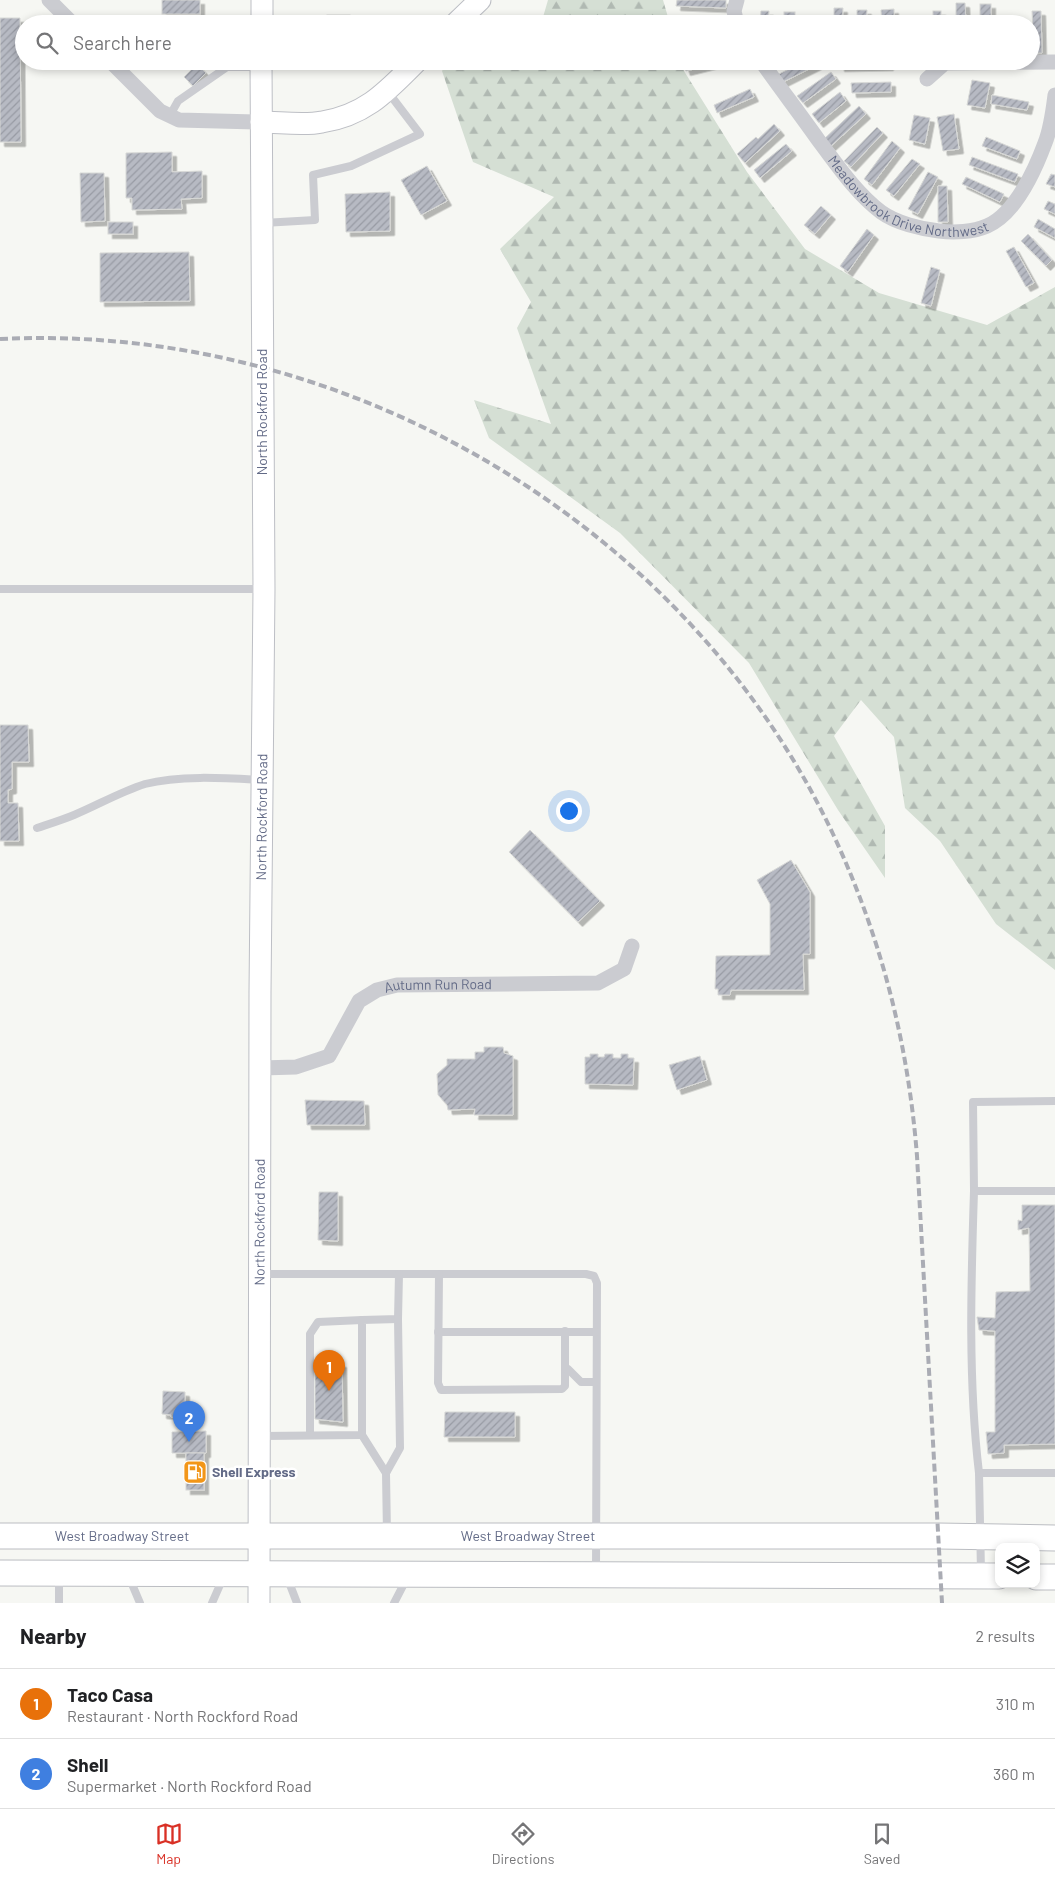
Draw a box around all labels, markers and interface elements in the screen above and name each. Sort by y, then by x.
search box [15,15,1040,70]
icon: search [33,29,61,57]
text: Search here [73,31,172,54]
street label: Meadowbrook Drive Northwest [825,152,991,240]
street label: North Rockford Road [253,349,270,475]
street label: North Rockford Road [252,754,270,880]
your location [556,798,582,824]
street label: Autumn Run Road [382,975,492,996]
street label: North Rockford Road [251,1159,268,1285]
pin: 1 [313,1350,345,1391]
pin: 2 [173,1401,205,1442]
fuel station icon: Shell Express [182,1459,208,1485]
place label: Shell Express [212,1463,296,1480]
street label: West Broadway Street [55,1527,189,1544]
street label: West Broadway Street [461,1527,595,1544]
map controls [995,1543,1040,1588]
button: layers [995,1543,1040,1588]
text: Nearby [20,1623,86,1648]
text: 2 results [976,1626,1035,1645]
text: Taco Casa [67,1683,153,1706]
text: 1 [33,1694,39,1713]
text: 310 m [996,1694,1035,1713]
text: Restaurant · North Rockford Road [67,1706,298,1725]
text: Shell [67,1753,108,1776]
text: 2 [32,1764,40,1783]
text: 360 m [993,1764,1035,1783]
text: Supermarket · North Rockford Road [67,1776,312,1795]
tab: Map [155,1820,183,1867]
tab: Directions [492,1820,554,1867]
tab: Saved [864,1820,900,1867]

